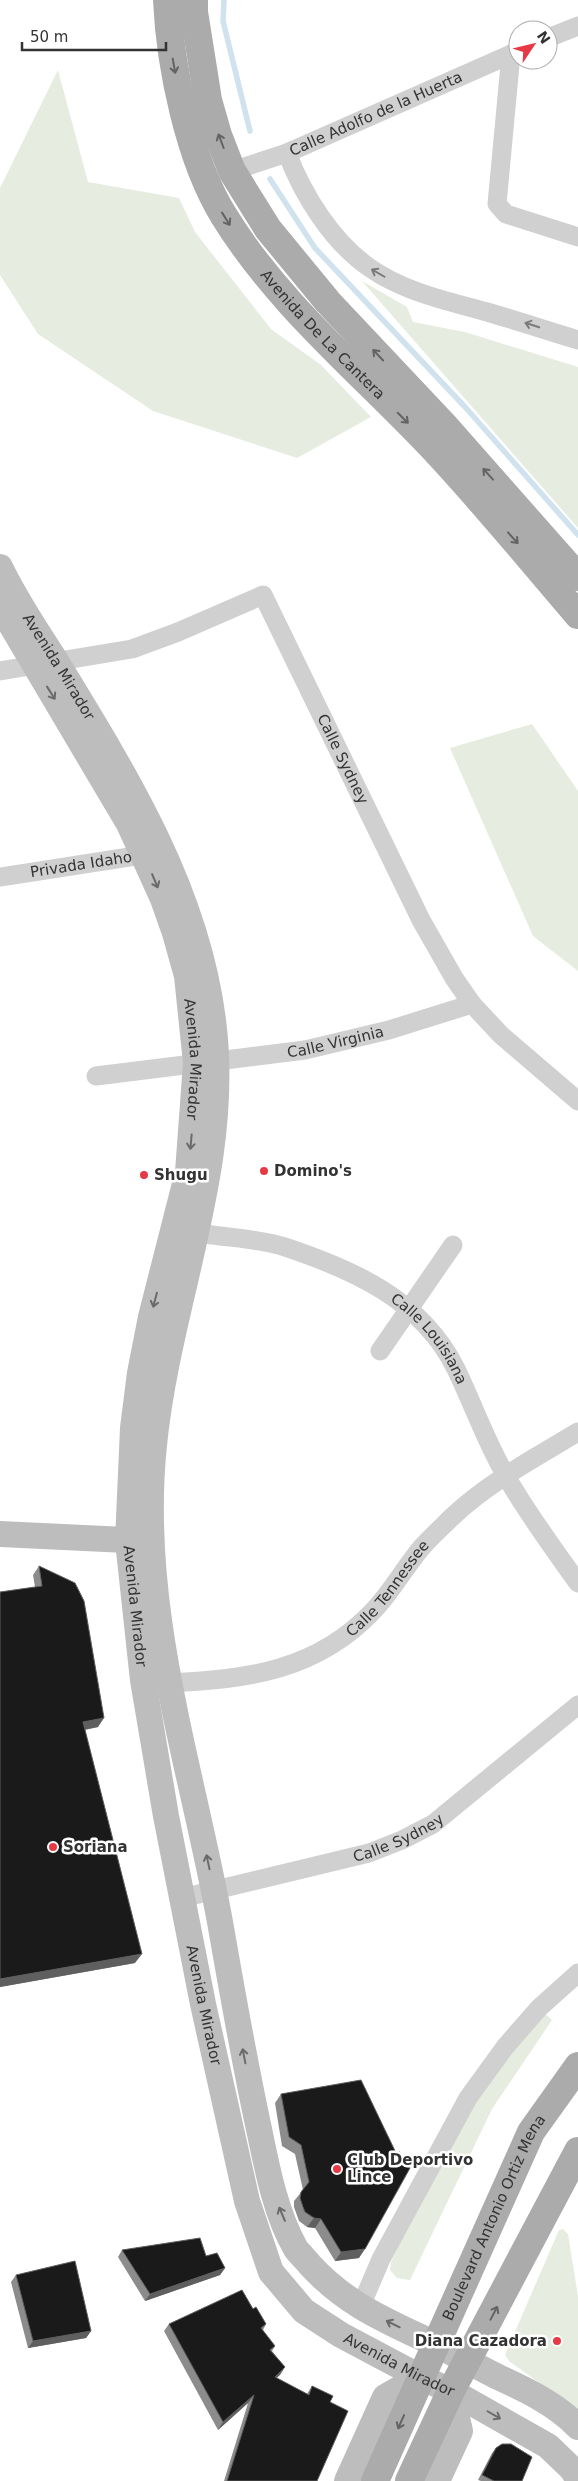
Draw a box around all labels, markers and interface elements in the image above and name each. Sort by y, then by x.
scale bar [22,20,166,52]
north arrow [508,20,558,70]
text: 50 m [30,28,68,46]
text: N [534,28,554,47]
one-way arrow [169,57,179,73]
street label: Calle Adolfo de la Huerta [287,68,465,160]
one-way arrow [216,134,225,149]
one-way arrow [221,211,231,225]
street label: Avenida De La Cantera [257,266,389,403]
one-way arrow [371,268,386,278]
one-way arrow [524,320,540,330]
one-way arrow [372,349,384,361]
one-way arrow [397,412,409,424]
one-way arrow [482,468,494,481]
one-way arrow [507,531,519,544]
street label: Avenida Mirador [19,610,99,724]
one-way arrow [46,686,56,700]
street label: Calle Sydney [313,711,372,807]
street label: Privada Idaho [29,848,133,881]
one-way arrow [151,873,160,888]
street label: Avenida Mirador [180,998,205,1122]
street label: Calle Virginia [286,1023,386,1061]
one-way arrow [186,1134,196,1150]
place label: Domino's [274,1162,352,1180]
marker: Domino's [258,1165,270,1177]
place label: Shugu [154,1166,208,1184]
marker: Shugu [138,1169,150,1181]
street label: Calle Louisiana [387,1289,471,1387]
one-way arrow [150,1292,160,1308]
street label: Calle Tennessee [342,1537,433,1641]
street label: Avenida Mirador [120,1545,151,1669]
street label: Calle Sydney [351,1810,447,1866]
place label: Soriana [63,1838,128,1856]
marker: Soriana [47,1841,59,1853]
one-way arrow [203,1854,212,1870]
street label: Avenida Mirador [183,1944,226,2068]
one-way arrow [239,2048,249,2064]
street label: Boulevard Antonio Ortiz Mena [439,2111,549,2323]
place label: Club Deportivo Lince [347,2151,473,2186]
marker: Club Deportivo Lince [331,2163,343,2175]
one-way arrow [276,2207,286,2222]
one-way arrow [490,2306,499,2321]
one-way arrow [386,2319,401,2329]
street label: Avenida Mirador [341,2329,458,2401]
place label: Diana Cazadora [415,2332,547,2350]
marker: Diana Cazadora [551,2335,563,2347]
one-way arrow [486,2410,501,2420]
one-way arrow [396,2414,406,2429]

